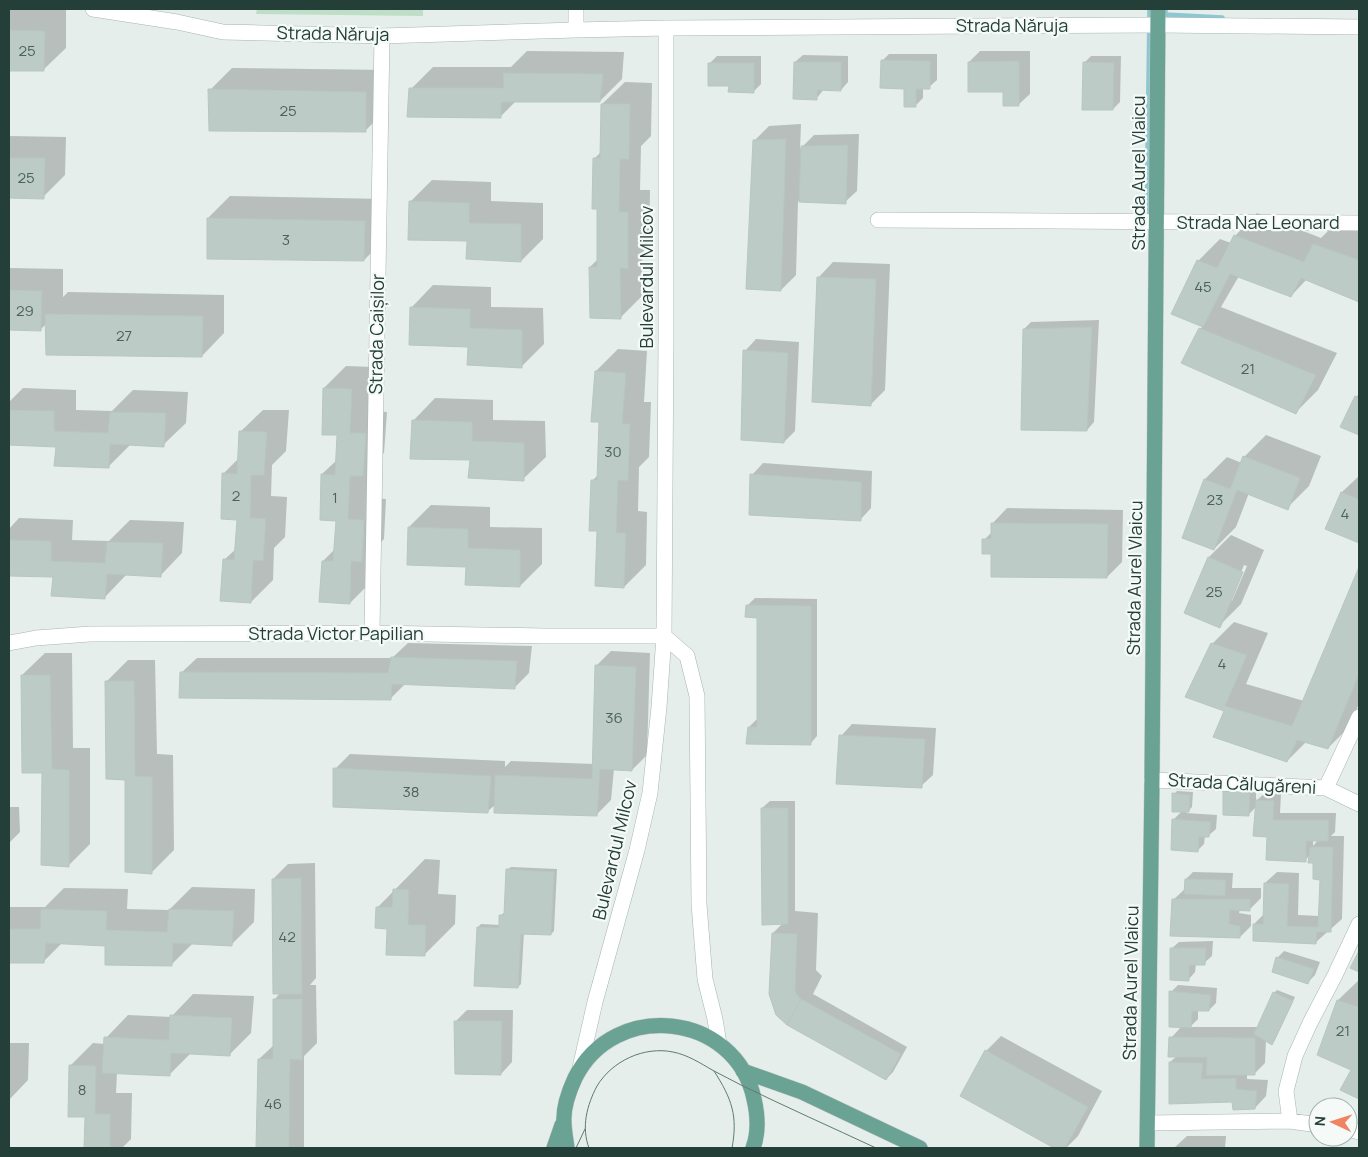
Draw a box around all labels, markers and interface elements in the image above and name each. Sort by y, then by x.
street label: Strada Năruja [956,13,1068,37]
street label: Strada Năruja [276,20,390,46]
house number: 25 [18,40,36,61]
street label: Strada Aurel Vlaicu [1126,96,1150,251]
house number: 25 [279,100,297,121]
house number: 25 [17,167,35,188]
street label: Bulevardul Milcov [634,206,658,348]
street label: Strada Nae Leonard [1176,210,1340,234]
house number: 3 [282,229,290,250]
street label: Strada Caișilor [363,273,389,395]
house number: 45 [1194,276,1212,297]
house number: 29 [16,300,34,321]
house number: 27 [116,325,132,346]
house number: 21 [1241,358,1255,379]
house number: 30 [604,441,622,462]
house number: 2 [232,485,240,506]
house number: 1 [332,487,338,508]
house number: 23 [1207,489,1223,510]
street label: Strada Aurel Vlaicu [1121,500,1147,656]
house number: 4 [1341,503,1350,524]
house number: 25 [1205,581,1223,602]
street label: Strada Victor Papilian [248,621,424,645]
house number: 4 [1218,653,1227,674]
house number: 36 [605,707,623,728]
street label: Strada Călugăreni [1167,767,1317,799]
street label: Bulevardul Milcov [586,777,642,922]
house number: 38 [402,781,420,802]
street label: Strada Aurel Vlaicu [1117,905,1143,1061]
house number: 42 [278,926,296,947]
house number: 21 [1336,1020,1350,1041]
house number: 8 [78,1079,86,1100]
house number: 46 [264,1093,282,1114]
north arrow [1308,1097,1358,1147]
text: N [1310,1115,1329,1127]

